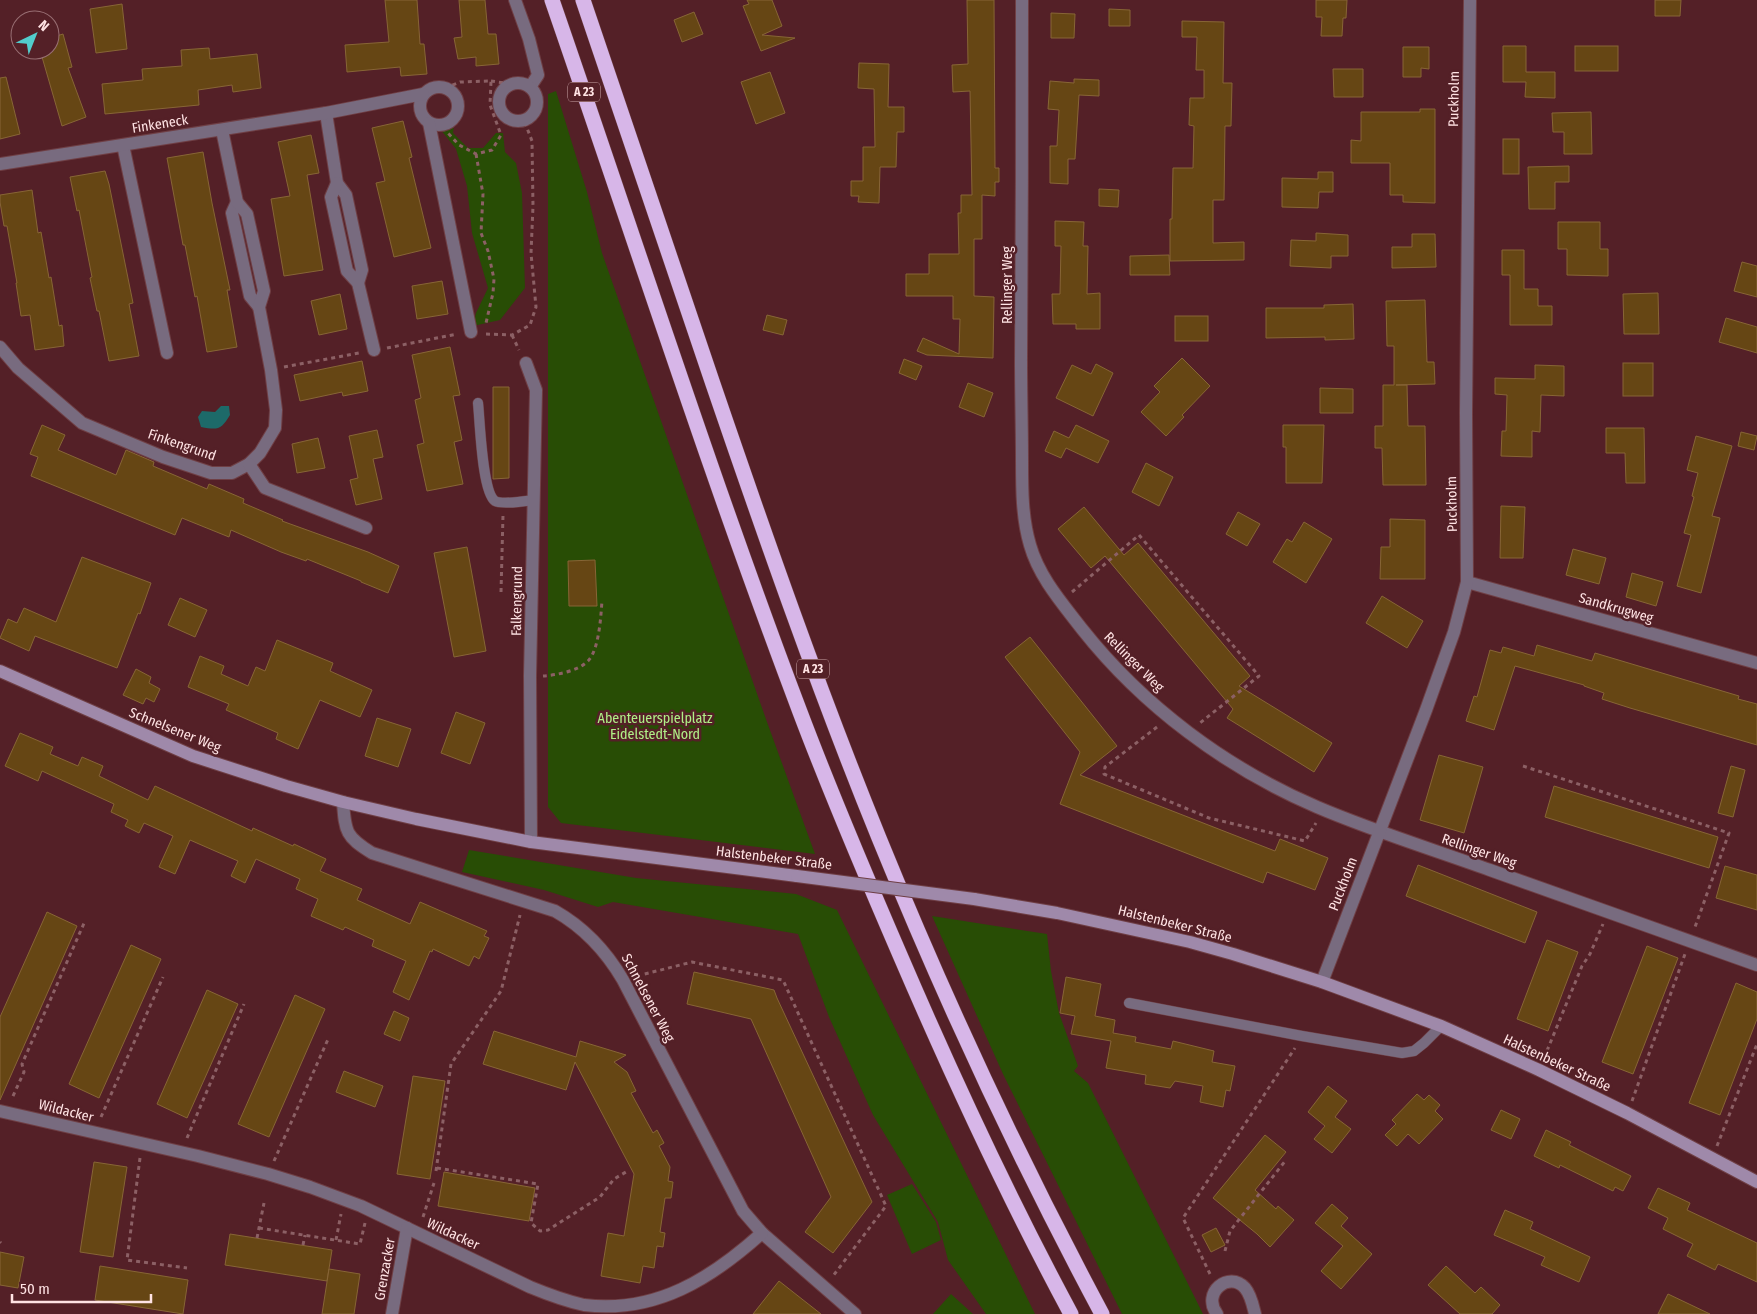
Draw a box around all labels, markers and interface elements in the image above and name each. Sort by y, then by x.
north arrow [10,10,60,60]
text: N [35,17,52,35]
street label: Puckholm [1445,71,1463,127]
road number: A 23 [568,82,600,101]
street label: Finkeneck [131,111,190,137]
street label: Rellinger Weg [999,246,1016,324]
street label: Finkengrund [146,425,218,465]
street label: Puckholm [1443,476,1461,532]
street label: Falkengrund [508,566,526,636]
street label: Sandkrugweg [1577,589,1656,627]
street label: Rellinger Weg [1100,628,1168,696]
road number: A 23 [797,660,829,679]
street label: Schnelsener Weg [127,704,224,756]
park label: Abenteuerspielplatz Eidelstedt-Nord [598,710,713,743]
street label: Rellinger Weg [1439,830,1519,872]
street label: Halstenbeker Straße [715,842,833,874]
street label: Puckholm [1325,855,1361,913]
street label: Halstenbeker Straße [1116,902,1234,946]
street label: Schnelsener Weg [618,951,679,1045]
street label: Halstenbeker Straße [1501,1031,1614,1095]
street label: Wildacker [37,1096,95,1126]
street label: Wildacker [424,1214,482,1254]
street label: Grenzacker [371,1236,399,1302]
scale bar [12,1272,151,1304]
text: 50 m [20,1280,50,1298]

